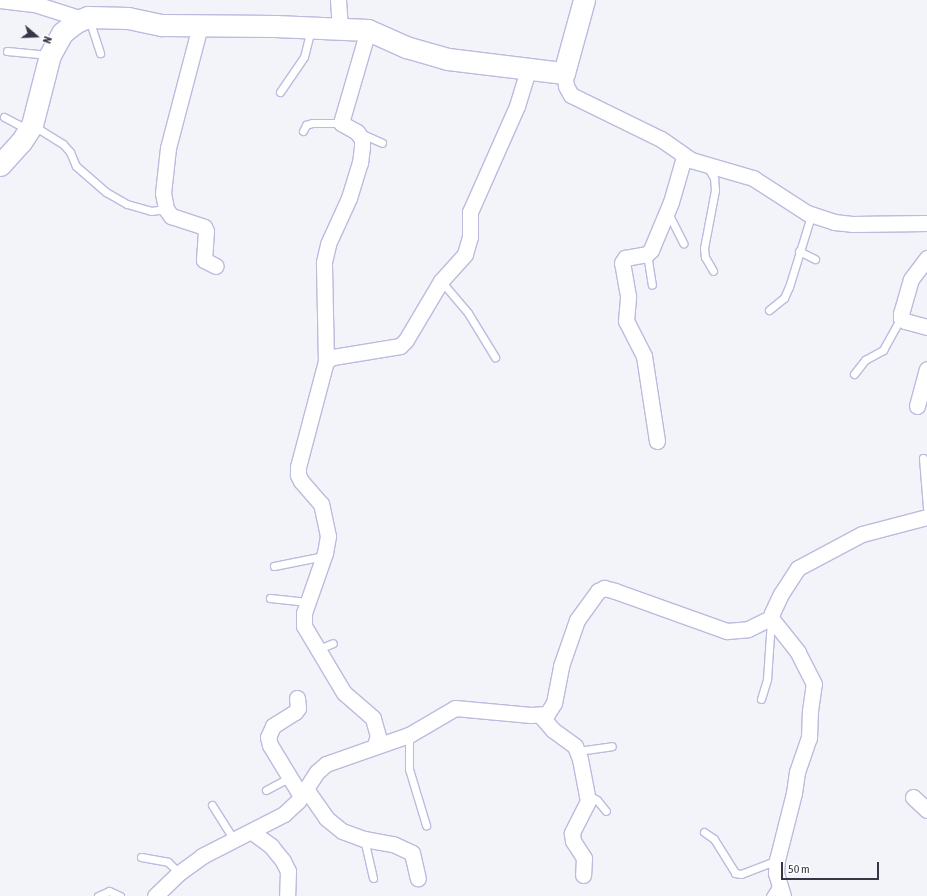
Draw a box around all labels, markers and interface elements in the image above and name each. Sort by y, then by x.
north arrow [16,16,56,56]
text: N [41,35,54,45]
scale bar [783,854,881,880]
text: 50 m [788,862,810,876]

